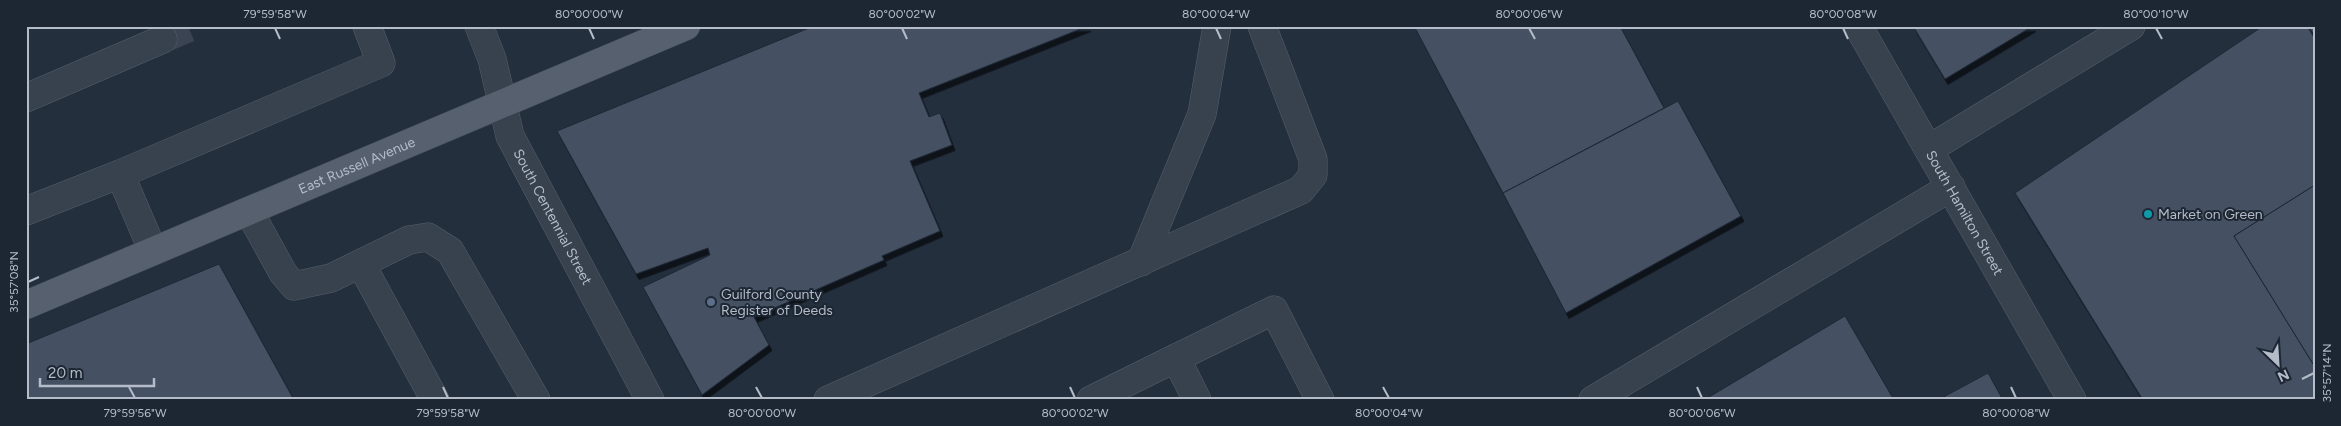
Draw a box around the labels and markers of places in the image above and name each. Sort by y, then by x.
place label: Market on Green [2158,206,2263,223]
marker: Market on Green [2142,208,2154,220]
place label: Guilford County Register of Deeds [721,286,833,319]
marker: Guilford County Register of Deeds [705,296,717,308]

